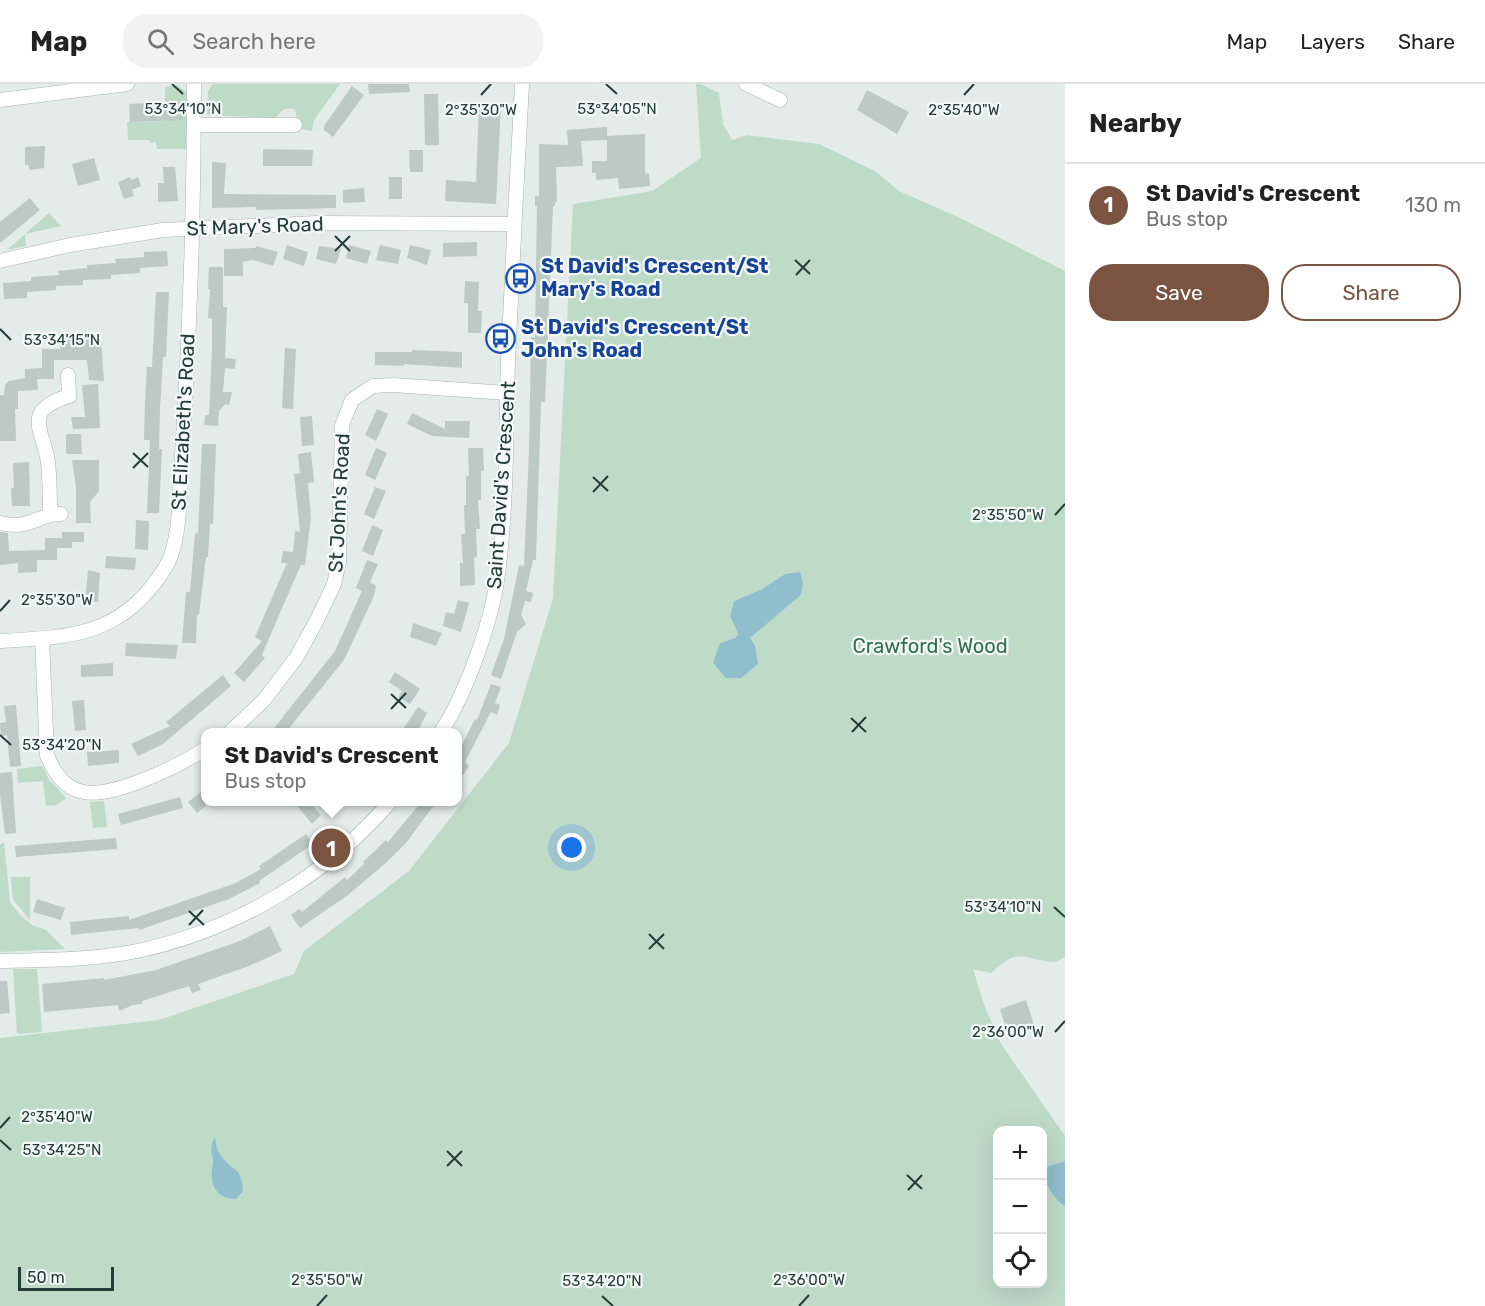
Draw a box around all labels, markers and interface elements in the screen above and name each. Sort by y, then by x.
search box [123,14,543,68]
text: Map [30,25,87,58]
icon: search [144,25,177,58]
text: Search here [192,28,316,55]
text: Map [1226,29,1267,54]
text: Layers [1300,29,1365,54]
text: Share [1398,29,1455,54]
text: 53°34'10"N [145,100,221,118]
text: 53°34'05"N [577,100,657,118]
text: 2°35'30"W [445,101,517,119]
text: 2°35'40"W [928,101,1000,119]
text: Nearby [1089,108,1182,139]
text: St David's Crescent [1146,180,1360,207]
text: 1 [1104,193,1113,217]
text: 130 m [1405,193,1461,217]
text: Bus stop [1146,207,1228,231]
street label: St Mary's Road [186,212,324,240]
place label: St David's Crescent/St Mary's Road [541,254,768,301]
bus stop icon: St David's Crescent/St Mary's Road [504,262,536,294]
button: Save [1089,264,1269,321]
button: Share [1281,264,1461,321]
place label: St David's Crescent/St John's Road [521,315,748,362]
bus stop icon: St David's Crescent/St John's Road [484,322,516,354]
text: 53°34'15"N [24,331,100,349]
street label: St Elizabeth's Road [166,333,200,511]
street label: Saint David's Crescent [482,380,520,590]
street label: St John's Road [323,433,355,573]
text: 2°35'50"W [972,506,1044,524]
text: 2°35'30"W [21,591,93,609]
park label: Crawford's Wood [852,634,1008,658]
popup [201,728,462,806]
text: 53°34'20"N [22,736,102,754]
text: St David's Crescent [225,742,438,769]
text: Bus stop [225,769,306,793]
pin: 1 [312,826,350,870]
your location [557,833,586,862]
text: 53°34'10"N [965,898,1041,916]
text: 2°36'00"W [972,1023,1044,1041]
text: 2°35'40"W [21,1108,93,1126]
map controls [993,1126,1047,1288]
button: + [993,1126,1047,1180]
text: 53°34'25"N [23,1141,101,1159]
button: − [993,1180,1047,1234]
button: locate [993,1234,1047,1288]
scale bar [18,1264,114,1292]
text: 50 m [27,1268,65,1287]
text: 2°35'50"W [291,1271,363,1289]
text: 2°36'00"W [773,1271,845,1289]
text: 53°34'20"N [562,1272,642,1290]

